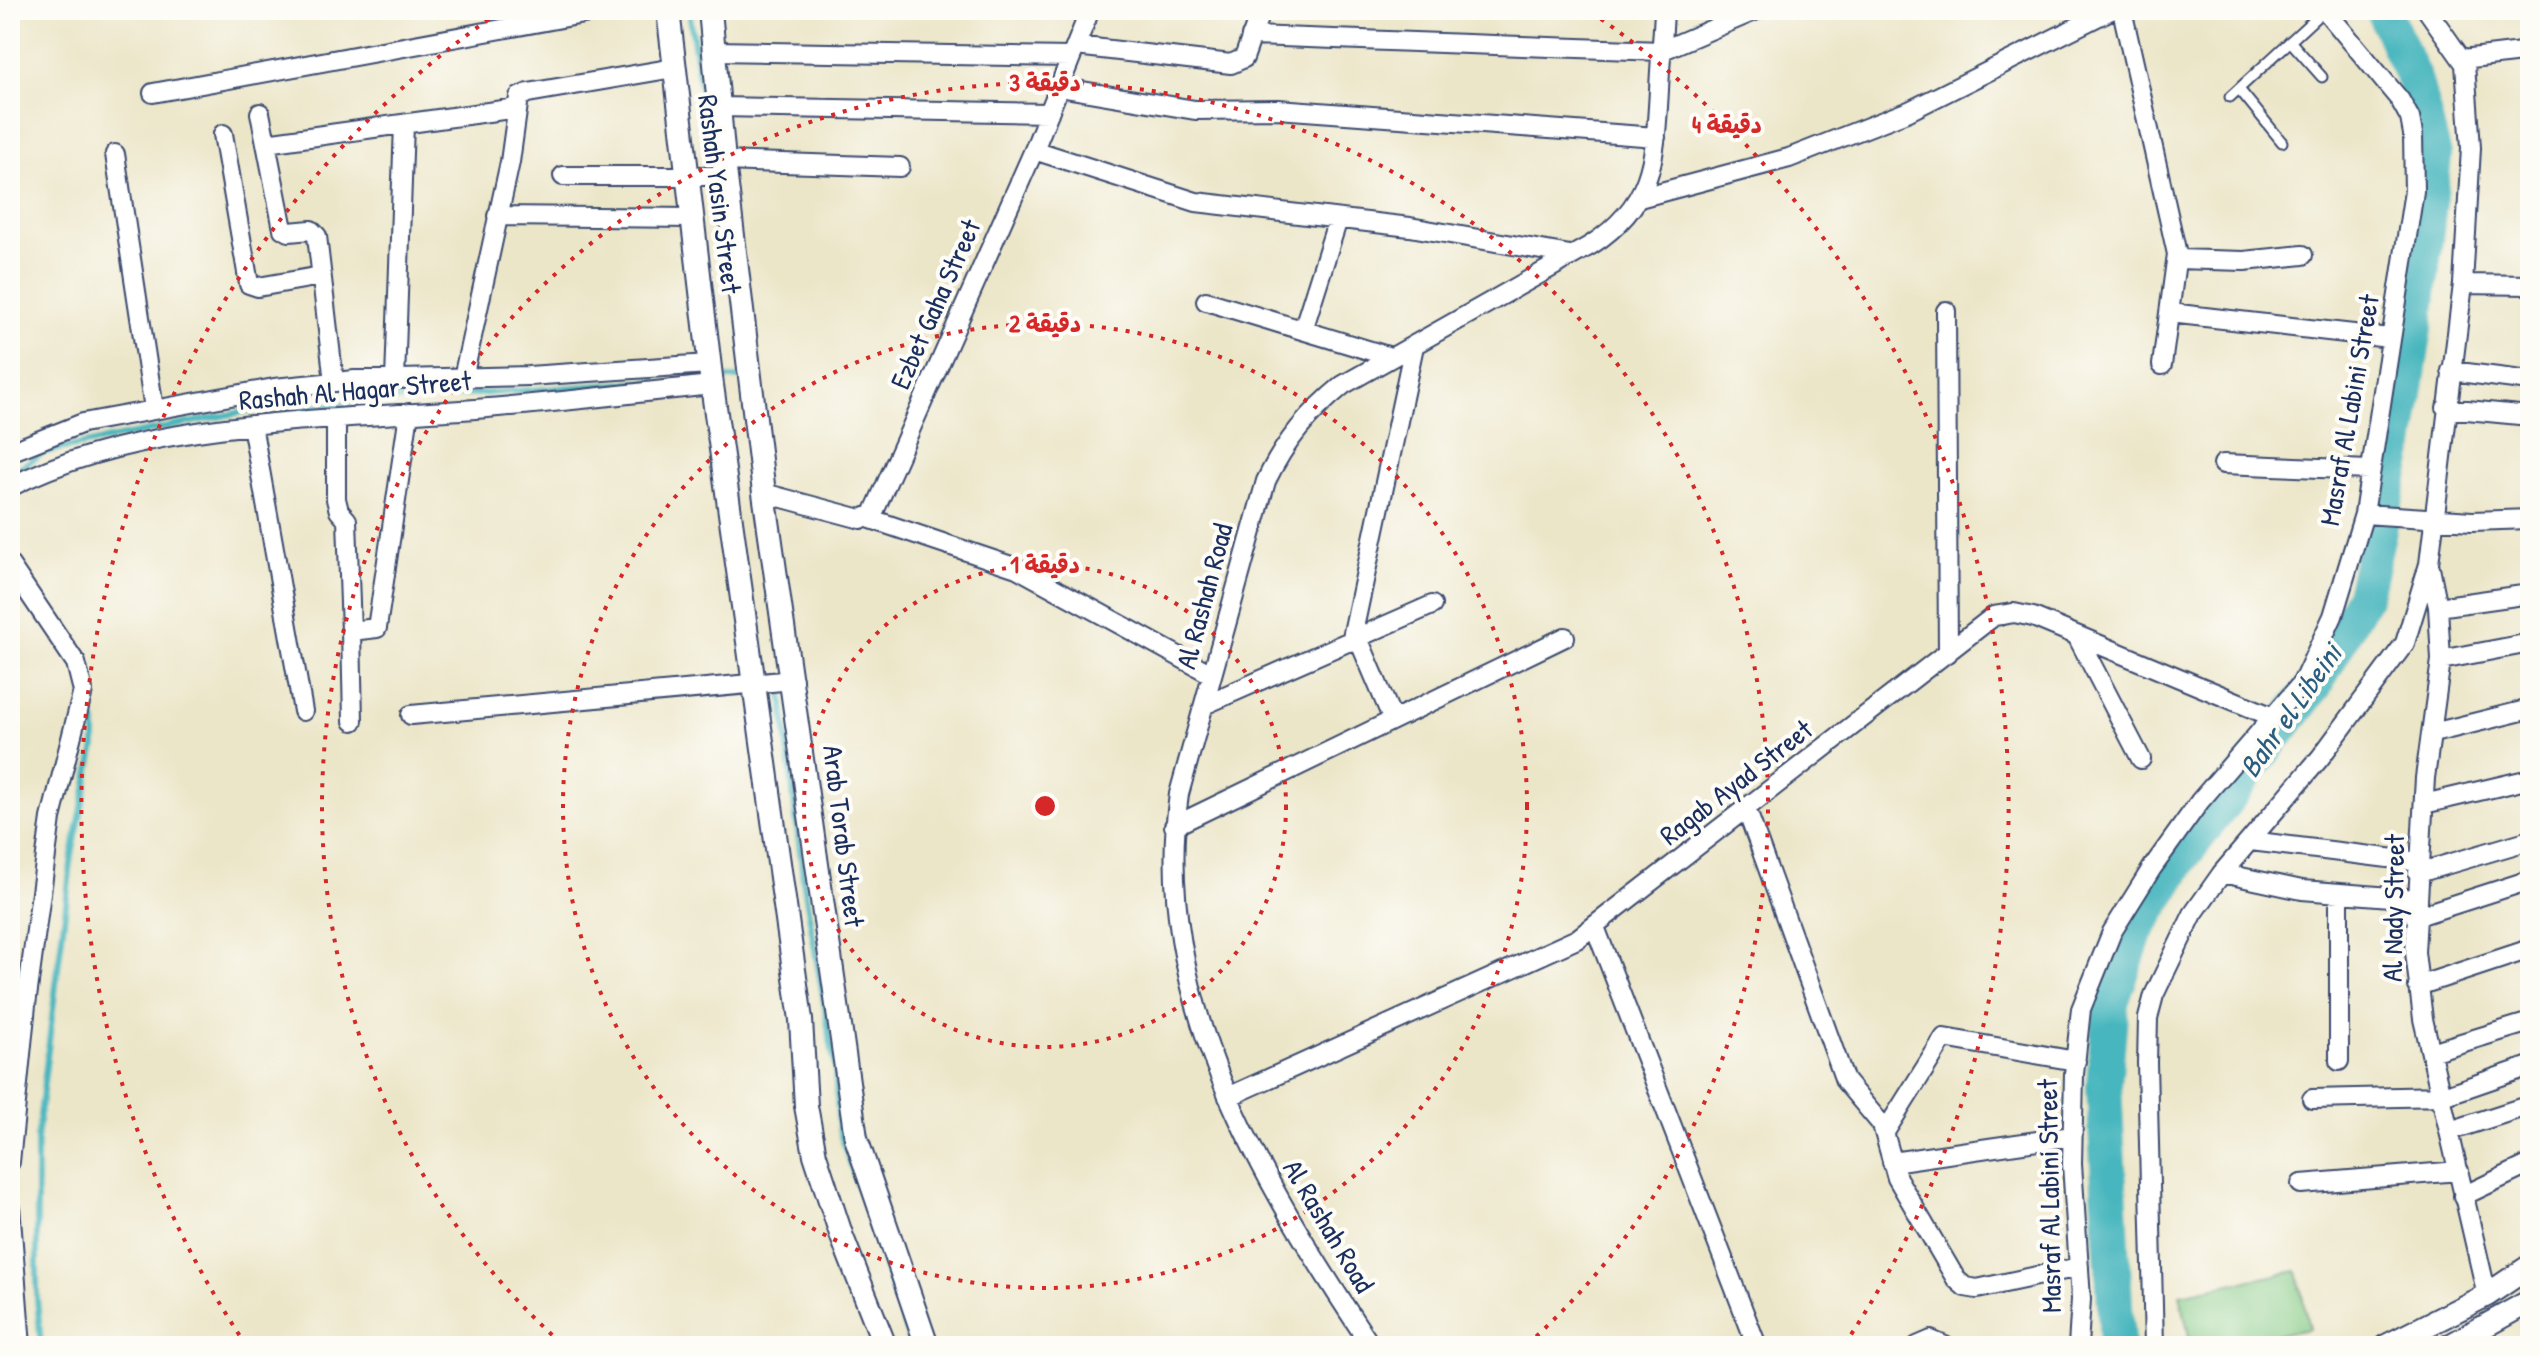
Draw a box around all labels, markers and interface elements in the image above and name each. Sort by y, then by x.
text: 3 دقيقة [1009,66,1081,98]
street label: Rashah Yasin Street [689,92,751,296]
text: 4 دقيقة [1692,108,1762,140]
street label: Ezbet Gaha Street [881,213,989,395]
street label: Masraf Al Labini Street [2310,291,2388,529]
text: 2 دقيقة [1009,307,1081,339]
street label: Rashah Al Hagar Street [237,361,473,419]
street label: Al Rashah Road [1166,519,1242,673]
text: 1 دقيقة [1010,548,1080,580]
water label: Bahr el Libeini [2229,633,2352,785]
street label: Ragab Ayad Street [1652,710,1821,854]
street label: Arab Torab Street [814,743,874,929]
centre of rings [1031,792,1059,820]
street label: Al Nady Street [2373,833,2413,982]
street label: Masraf Al Labini Street [2028,1078,2070,1313]
street label: Al Rashah Road [1274,1152,1384,1300]

